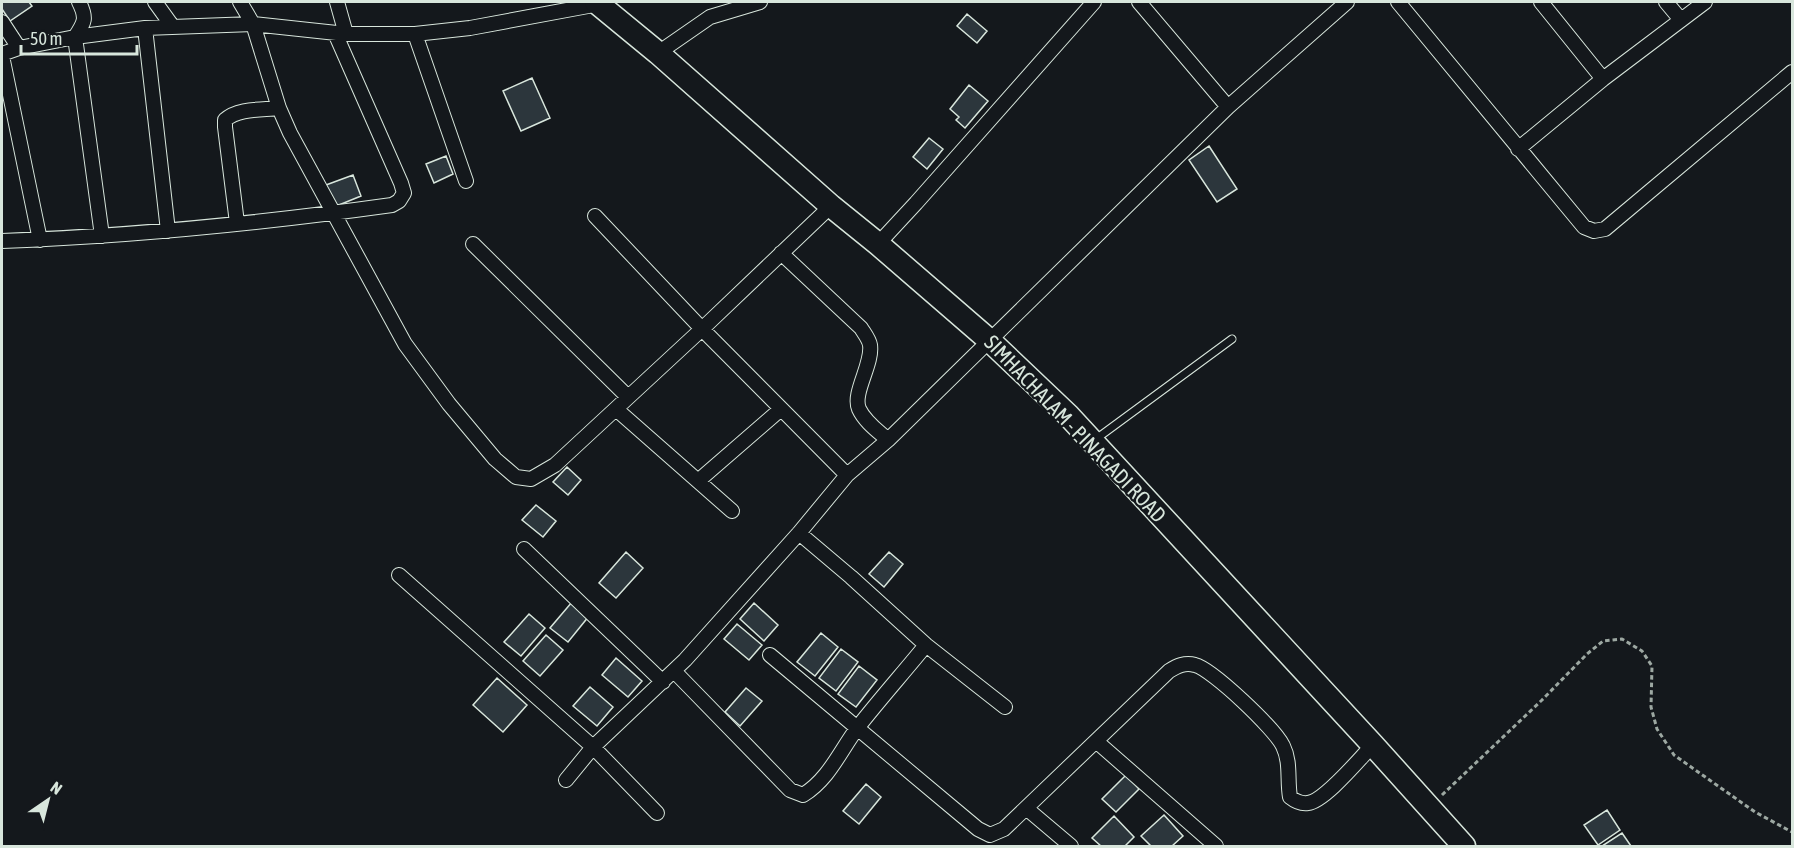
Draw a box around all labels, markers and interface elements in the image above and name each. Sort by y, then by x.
scale bar [21,18,136,56]
text: 50 m [30,28,62,49]
street label: SIMHACHALAM - PINAGADI ROAD [980,330,1171,527]
north arrow [18,770,78,830]
text: N [48,778,66,798]

